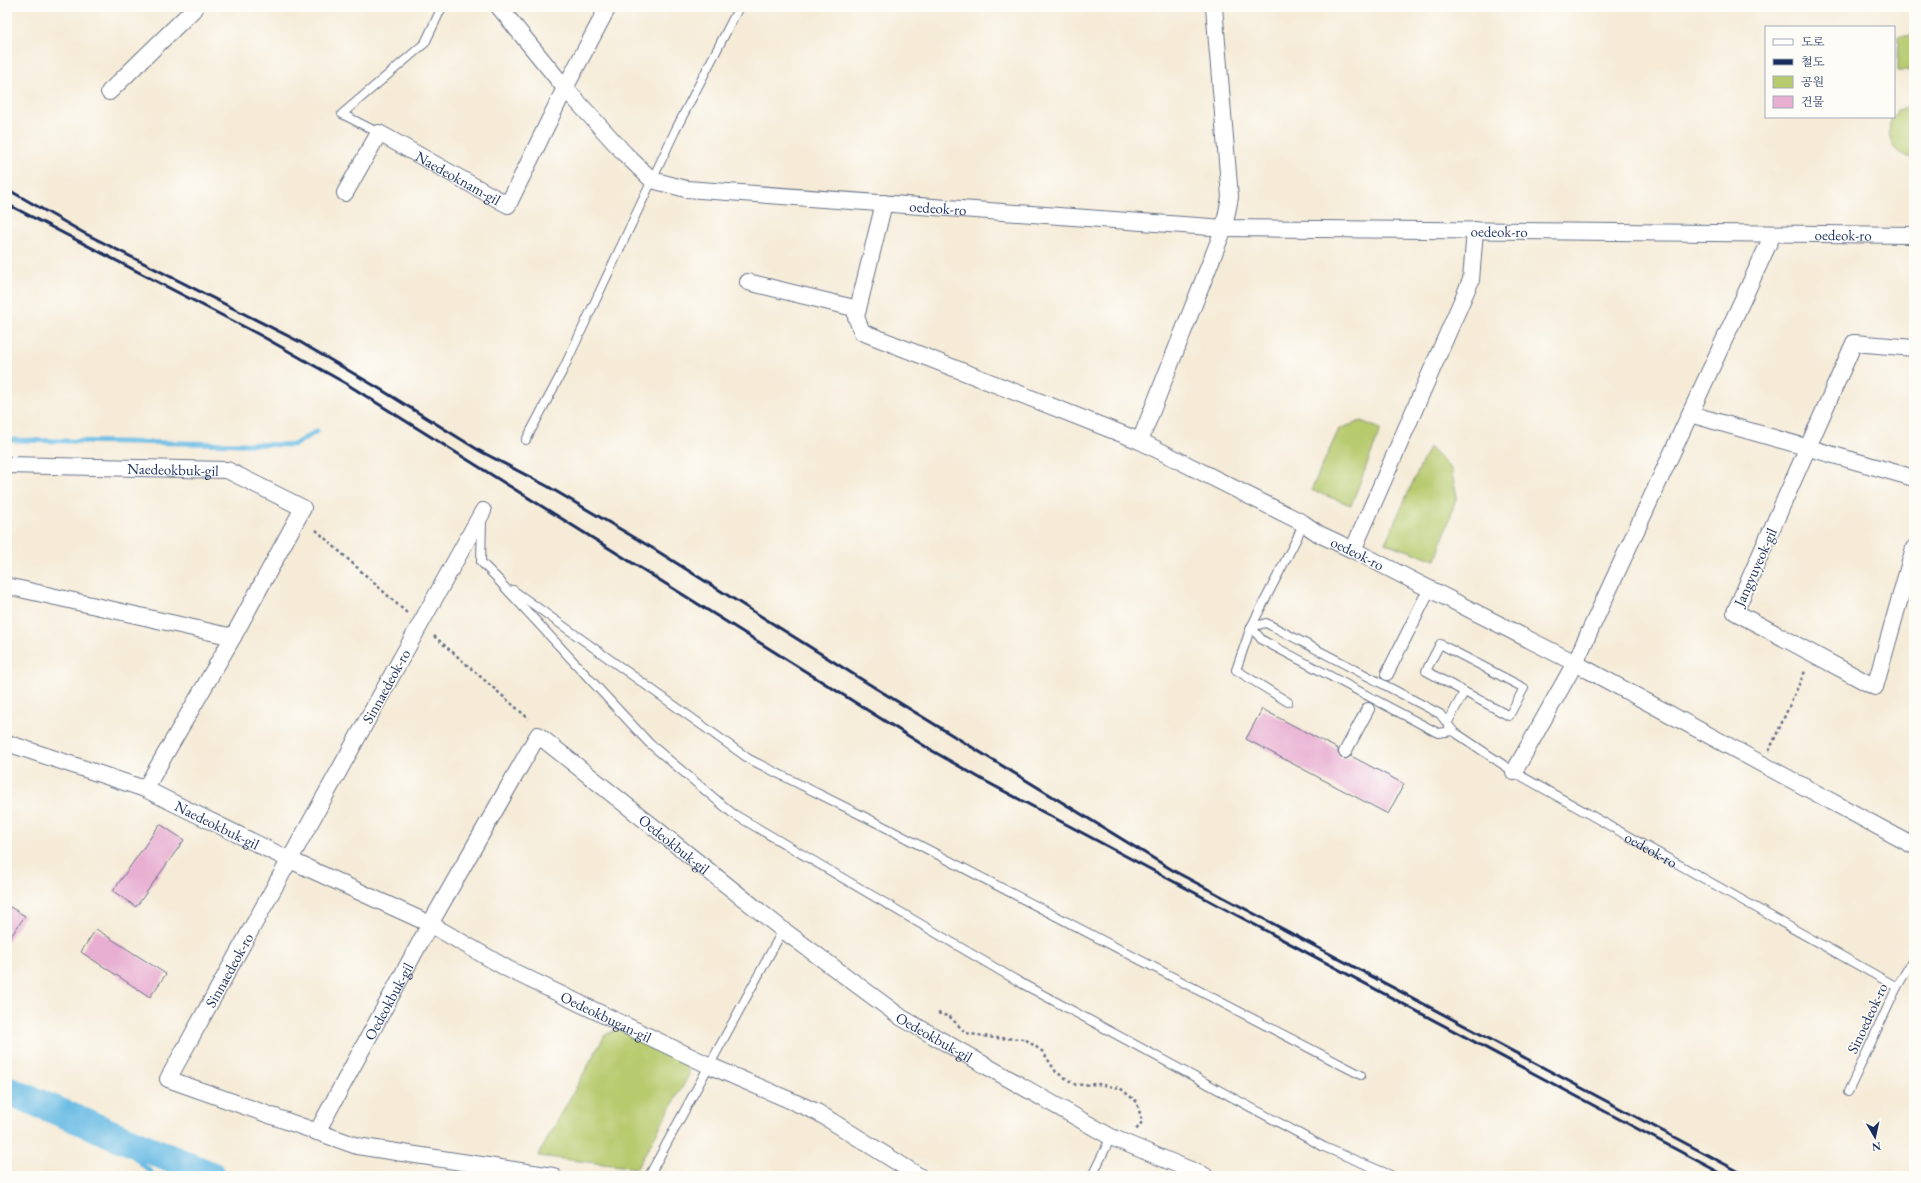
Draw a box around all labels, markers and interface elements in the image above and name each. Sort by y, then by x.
legend [1765,26,1895,118]
text: 도로 [1801,34,1825,50]
text: 철도 [1801,54,1825,70]
text: 공원 [1801,74,1824,90]
text: 건물 [1801,94,1825,110]
street label: Naedeoknam-gil [413,146,505,209]
street label: oedeok-ro [909,196,967,219]
street label: oedeok-ro [1471,221,1528,241]
street label: oedeok-ro [1814,224,1872,244]
street label: Naedeokbuk-gil [127,458,219,479]
street label: Jangyuyeok-gil [1728,524,1781,611]
street label: oedeok-ro [1328,532,1388,574]
street label: Sinnaedeok-ro [358,645,414,727]
street label: Naedeokbuk-gil [172,796,263,853]
street label: Oedeokbuk-gil [635,810,714,878]
street label: oedeok-ro [1622,827,1681,871]
street label: Sinnaedeok-ro [201,929,257,1011]
street label: Oedeokbuk-gil [359,959,417,1043]
street label: Sinoedeok-ro [1842,980,1892,1056]
street label: Oedeokbugan-gil [558,986,655,1046]
street label: Oedeokbuk-gil [893,1007,977,1066]
north arrow [1855,1117,1895,1157]
text: N [1871,1139,1882,1155]

